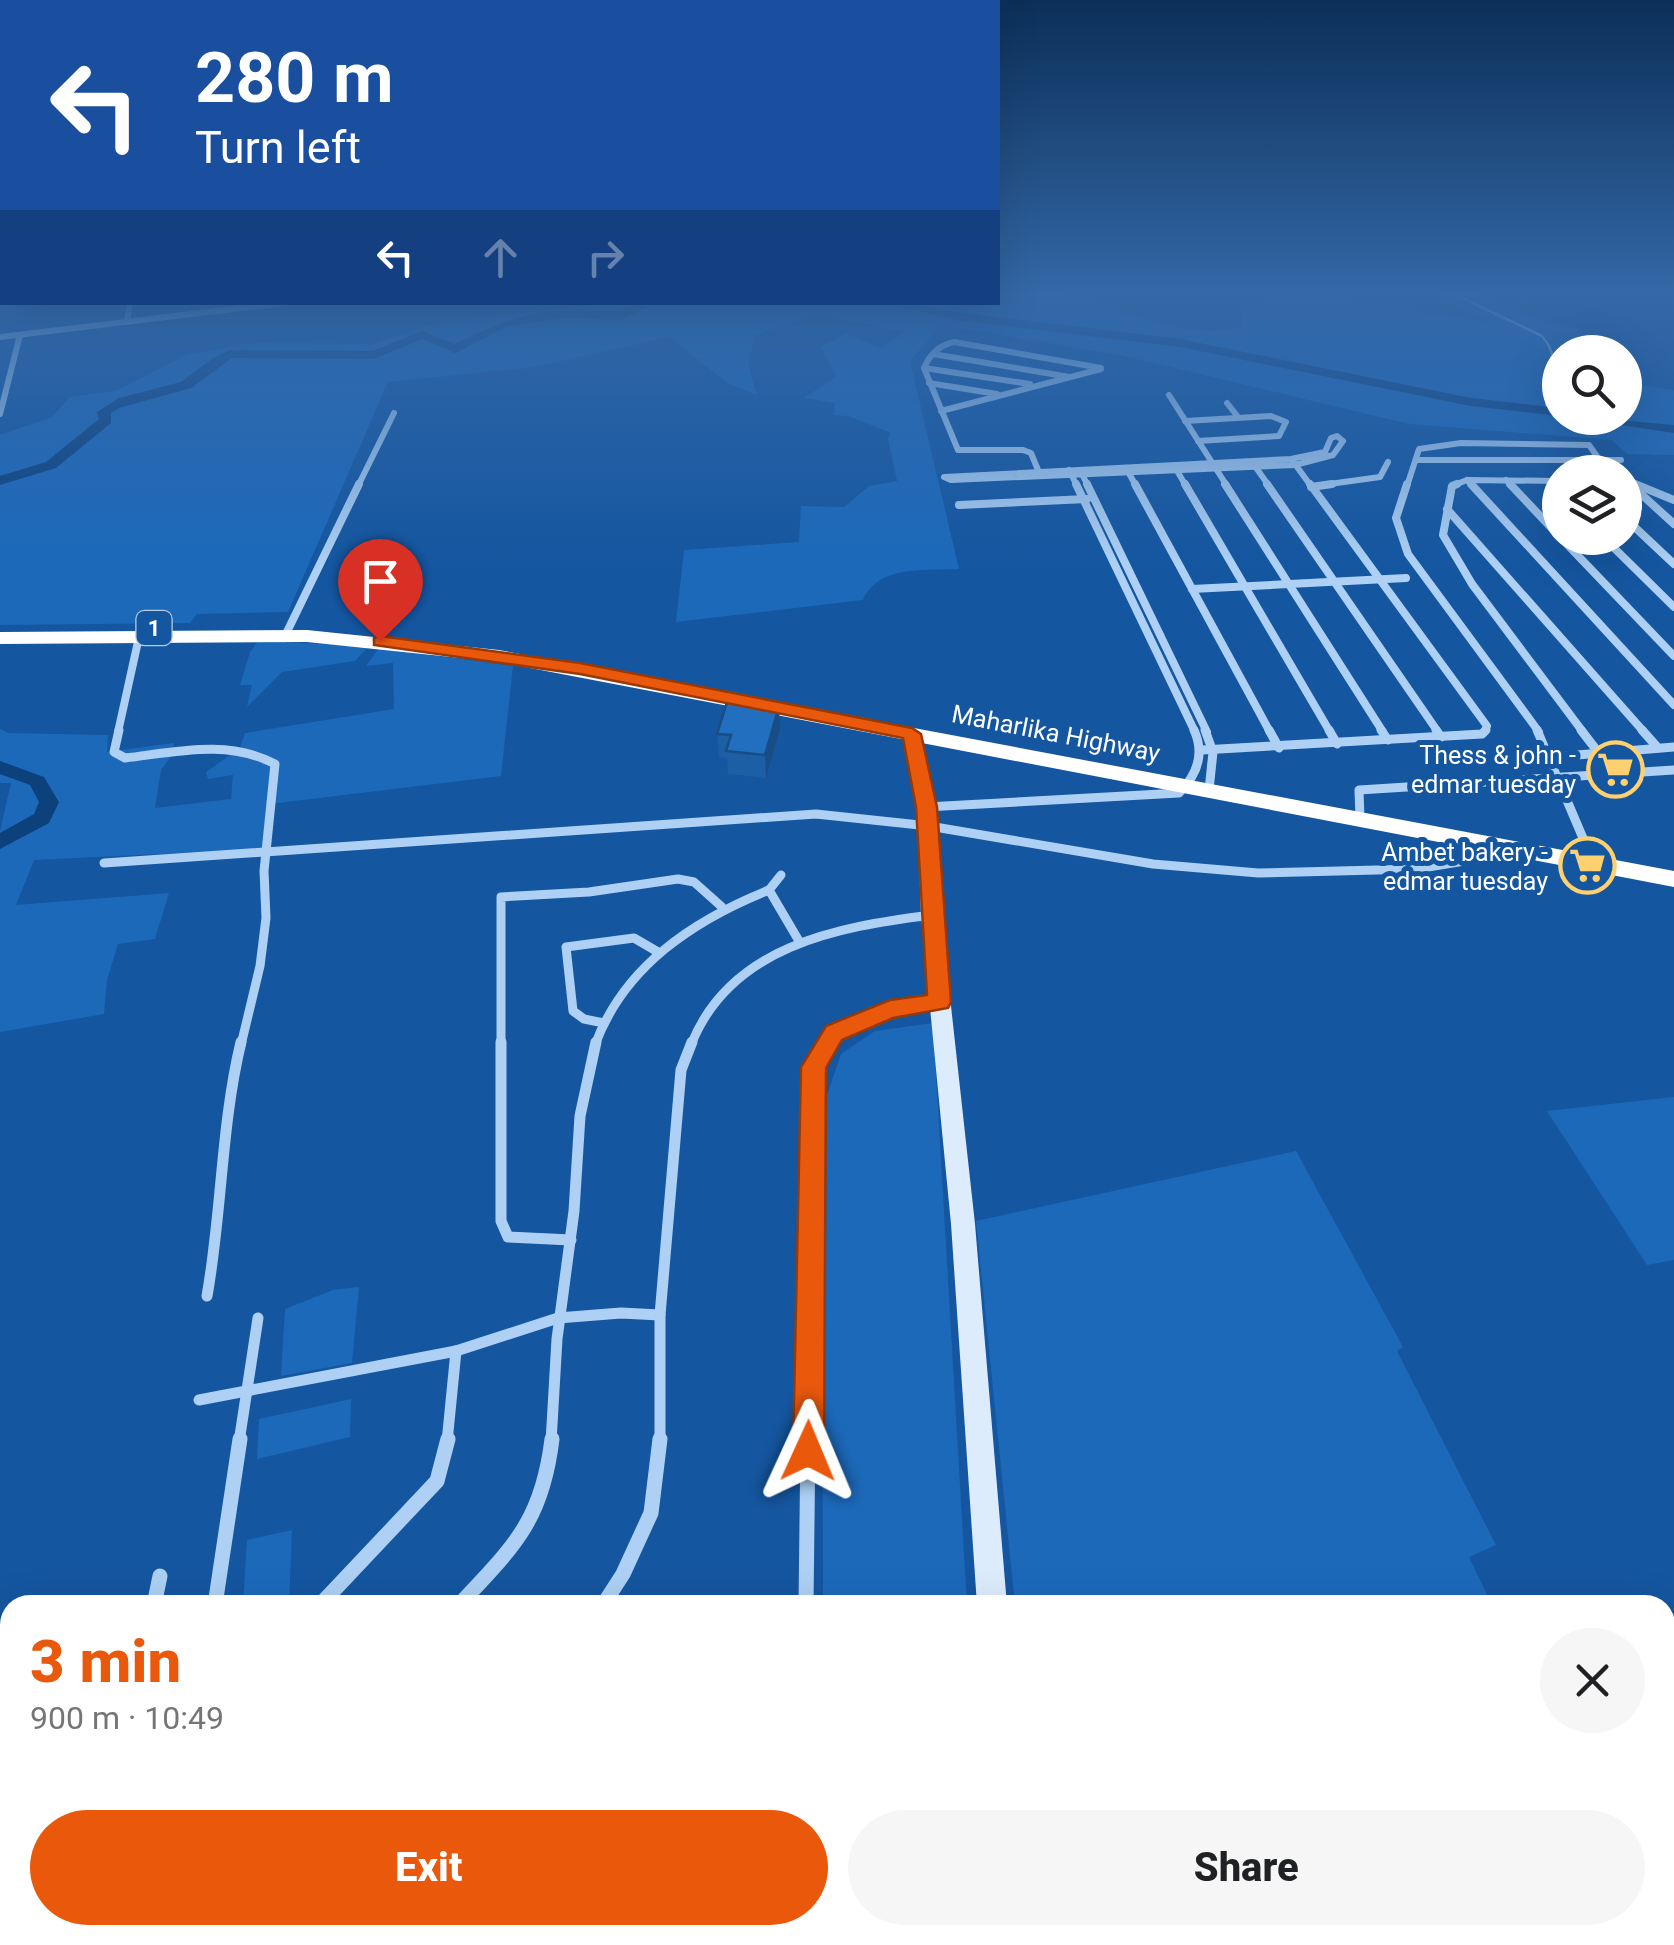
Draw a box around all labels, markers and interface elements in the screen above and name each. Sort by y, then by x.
text: 280 m [195,37,394,119]
icon: left [30,40,160,170]
text: Turn left [195,121,361,174]
icon: left [368,230,423,285]
icon: ahead [473,230,528,285]
icon: right [578,230,633,285]
map controls [1542,335,1642,555]
button: search [1542,335,1642,435]
button: layers [1542,455,1642,555]
pin [338,539,423,642]
icon: arrive [353,554,408,609]
road number: 1 [136,611,172,645]
street label: Maharlika Highway [949,699,1163,768]
supermarket icon: Thess & john - edmar tuesday [1585,739,1645,799]
place label: Thess & john - edmar tuesday [1411,741,1576,799]
supermarket icon: Ambet bakery - edmar tuesday [1557,836,1617,896]
place label: Ambet bakery - edmar tuesday [1381,838,1548,896]
position arrow [756,1399,860,1503]
text: 3 min [30,1626,181,1697]
button: close [1540,1628,1645,1733]
text: 900 m · 10:49 [30,1699,224,1737]
button: Exit [30,1810,828,1925]
button: Share [848,1810,1645,1925]

